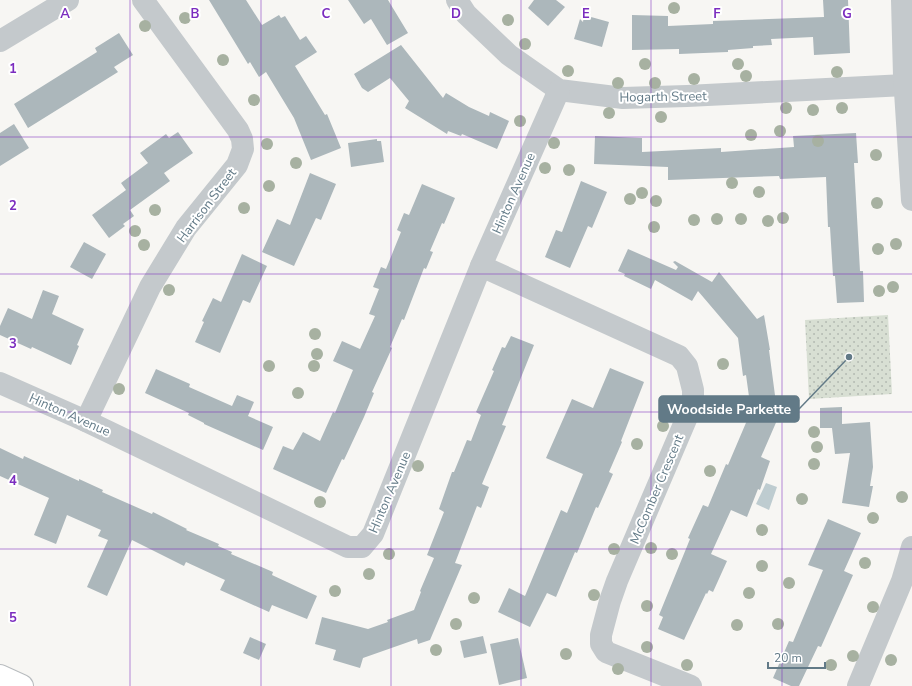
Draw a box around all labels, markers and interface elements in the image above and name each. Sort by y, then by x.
text: A [60,5,70,23]
text: B [191,5,200,23]
text: C [322,5,331,23]
text: D [451,5,461,23]
text: E [582,5,590,23]
text: F [713,5,721,23]
text: G [842,5,852,23]
text: 1 [9,60,17,78]
street label: Hogarth Street [619,87,707,107]
street label: Hinton Avenue [488,150,540,237]
street label: Harrison Street [173,164,241,246]
text: 2 [9,197,17,215]
text: 3 [9,335,17,353]
street label: Hinton Avenue [26,389,113,441]
callout: Woodside Parkette [659,396,799,422]
text: Woodside Parkette [667,400,791,419]
street label: McComber Crescent [626,431,688,547]
street label: Hinton Avenue [365,449,415,536]
text: 4 [9,472,17,490]
text: 5 [9,609,17,627]
scale bar [768,644,825,670]
text: 20 m [774,650,802,666]

